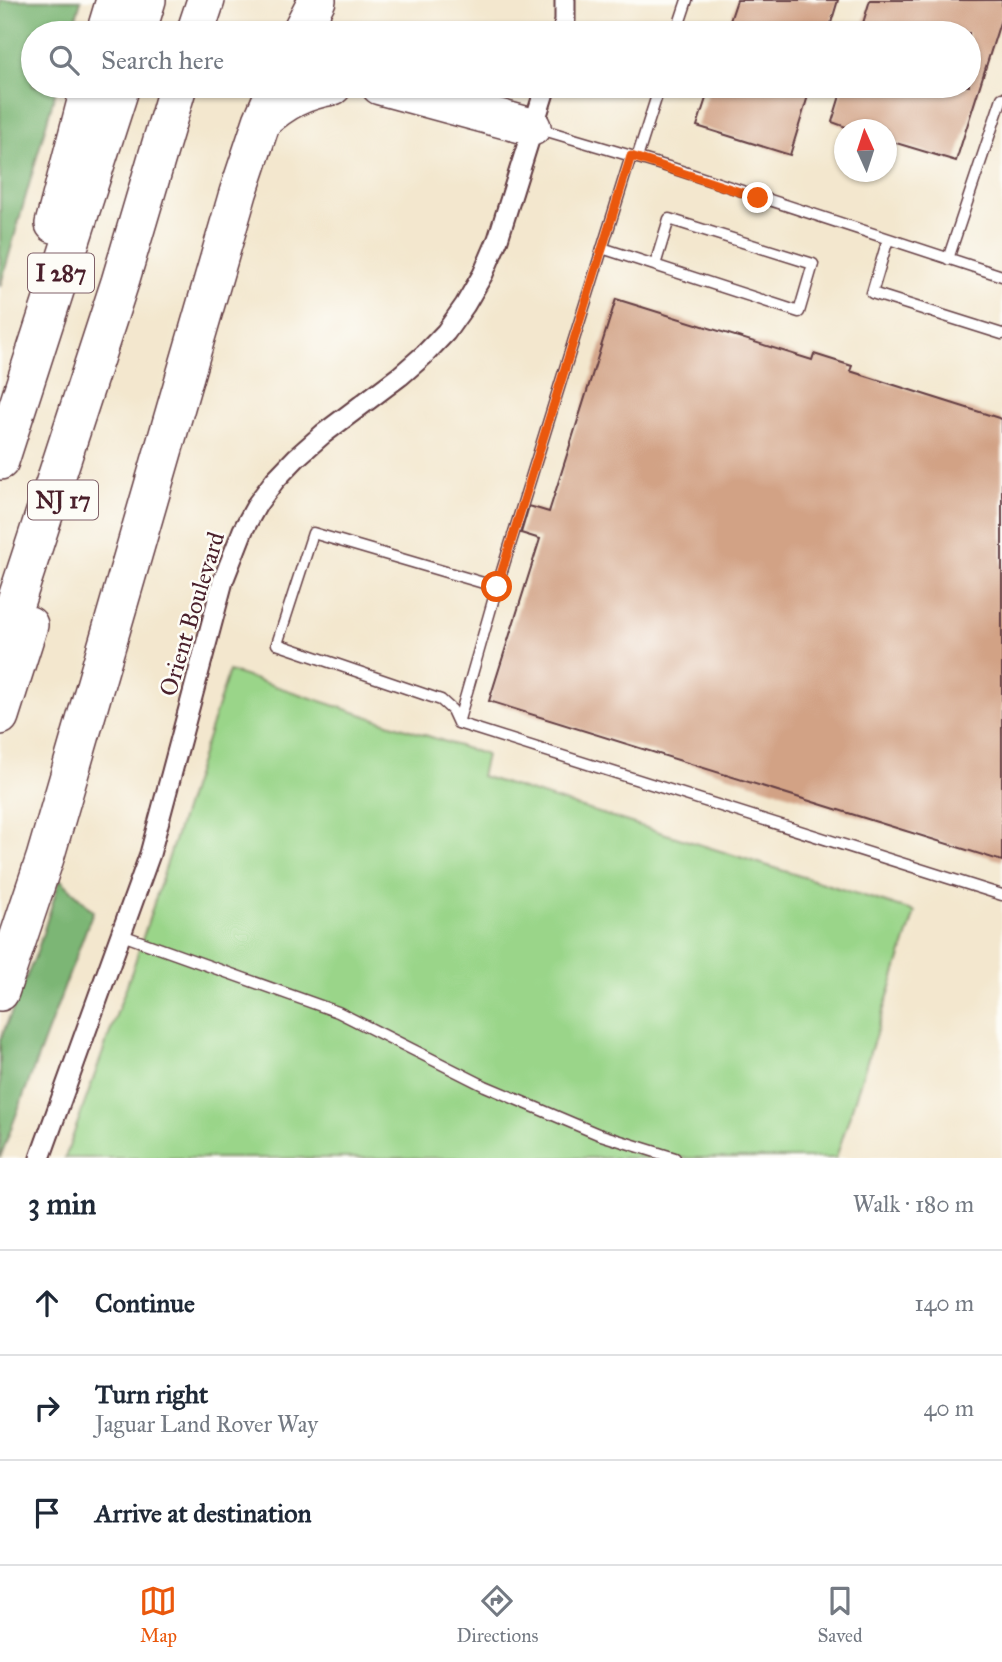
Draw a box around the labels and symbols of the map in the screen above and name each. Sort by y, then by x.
north arrow [834,119,897,182]
route end [742,182,773,213]
road number: I 287 [28,254,94,292]
road number: NJ 17 [28,480,98,520]
street label: Orient Boulevard [153,528,231,700]
route start [481,571,512,602]

